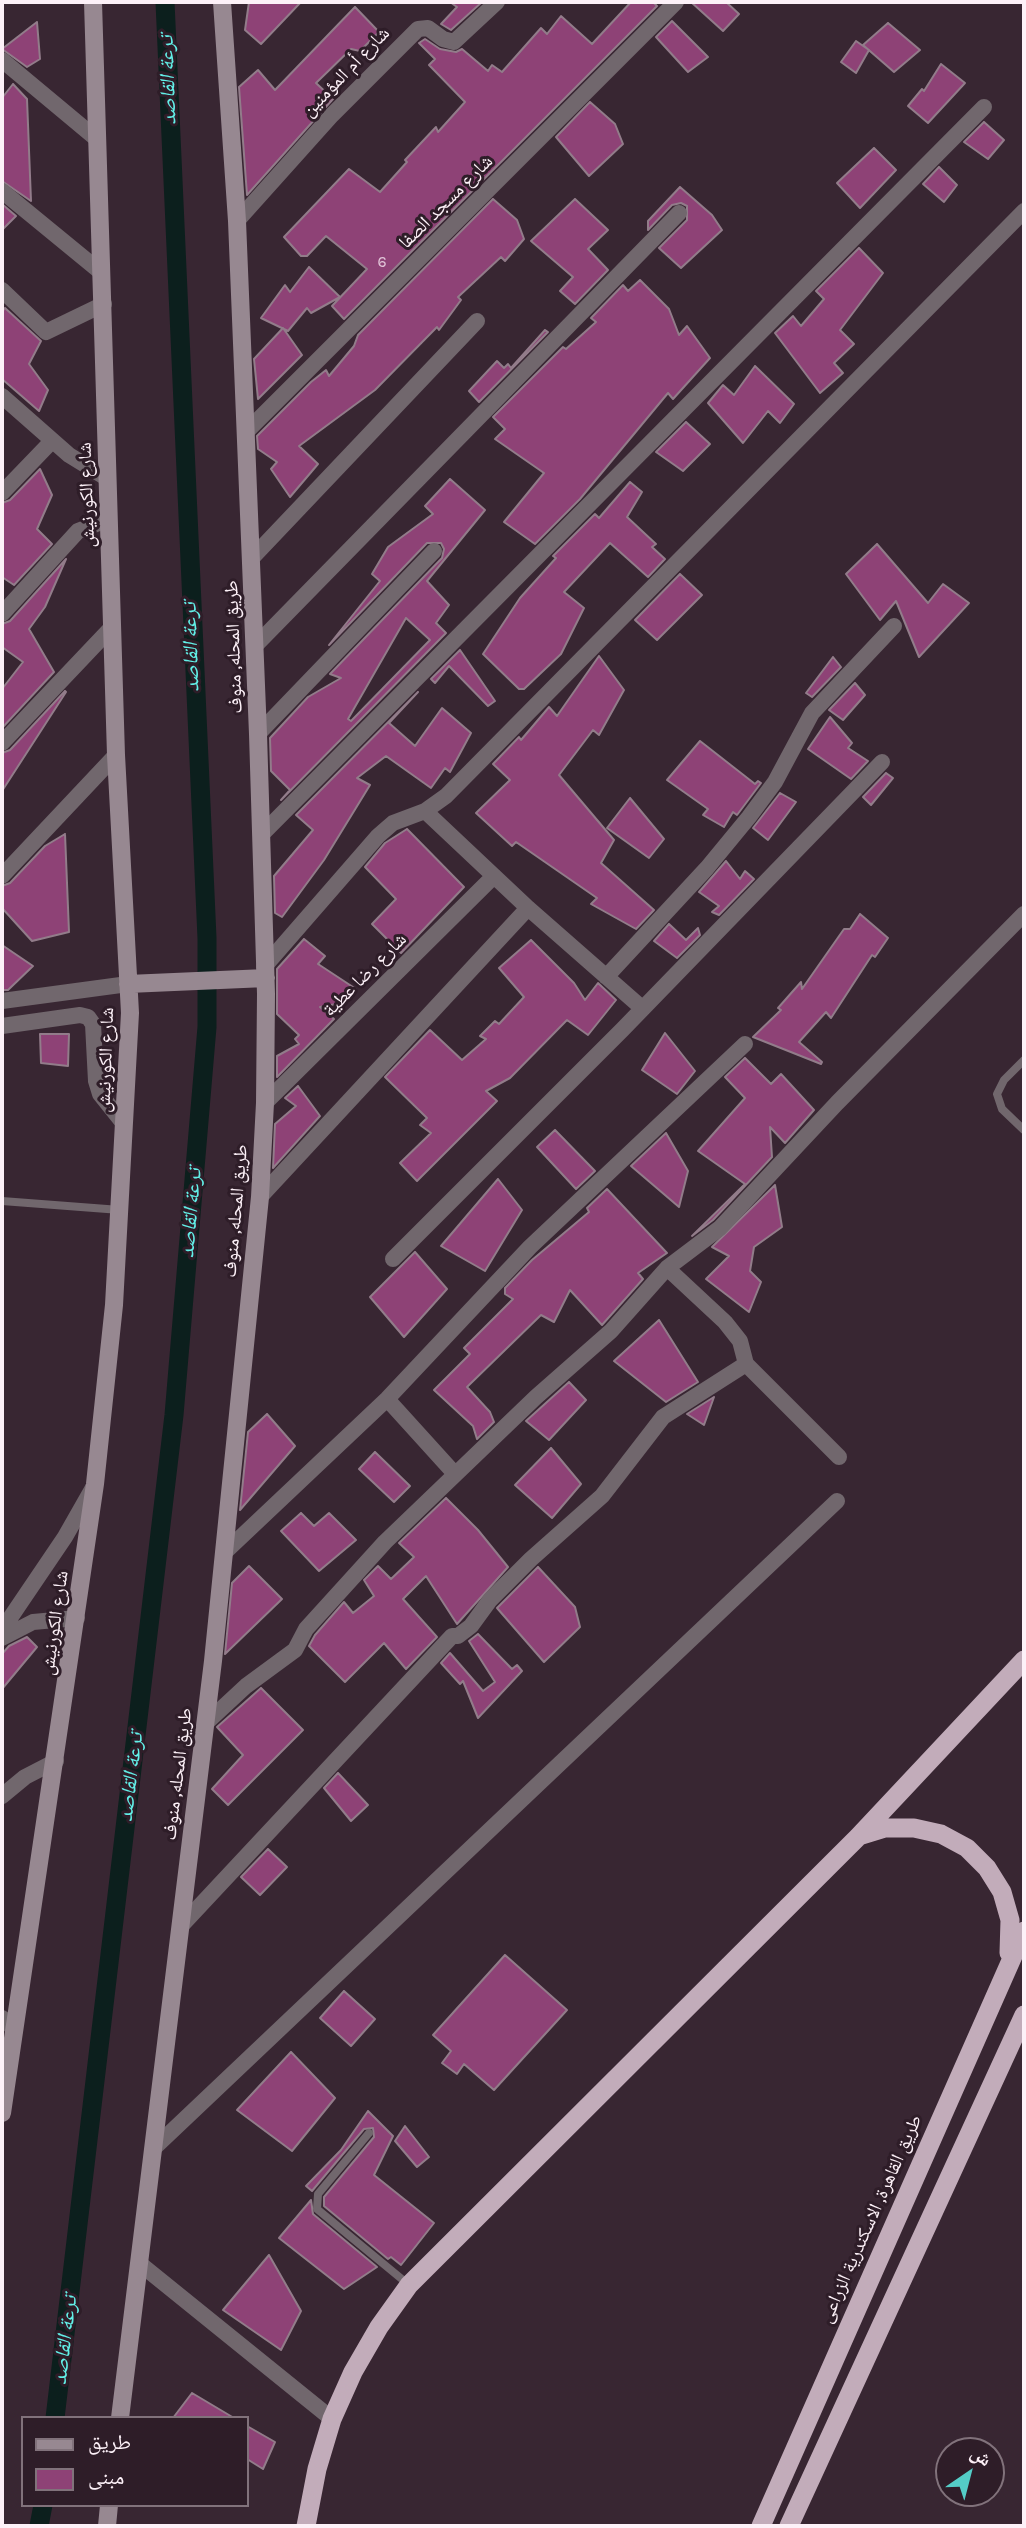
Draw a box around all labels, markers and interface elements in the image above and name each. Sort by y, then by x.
street label: شارع أم المؤمنين [297,22,395,122]
water label: ترعة القاصد [154,35,182,125]
street label: شارع مسجد الصفا [394,150,498,254]
house number: 6 [377,252,387,272]
street label: شارع الكورنيش [74,442,100,548]
street label: طريق المحله, منوف [220,580,248,714]
water label: ترعة القاصد [177,602,205,692]
street label: شارع رضا عطية [318,928,412,1022]
street label: شارع الكورنيش [93,1007,119,1113]
street label: طريق المحله, منوف [219,1144,253,1278]
water label: ترعة القاصد [175,1167,207,1259]
street label: شارع الكورنيش [36,1569,74,1677]
street label: طريق المحله, منوف [159,1706,197,1842]
water label: ترعة القاصد [113,1731,149,1823]
street label: طريق القاهرة, الاسكندرية الزراعى [815,2111,927,2327]
water label: ترعة القاصد [47,2294,83,2386]
legend [21,2416,248,2507]
text: طريق [88,2430,131,2454]
north arrow [935,2437,1005,2507]
text: ش [966,2442,995,2471]
text: مبنى [88,2465,124,2489]

